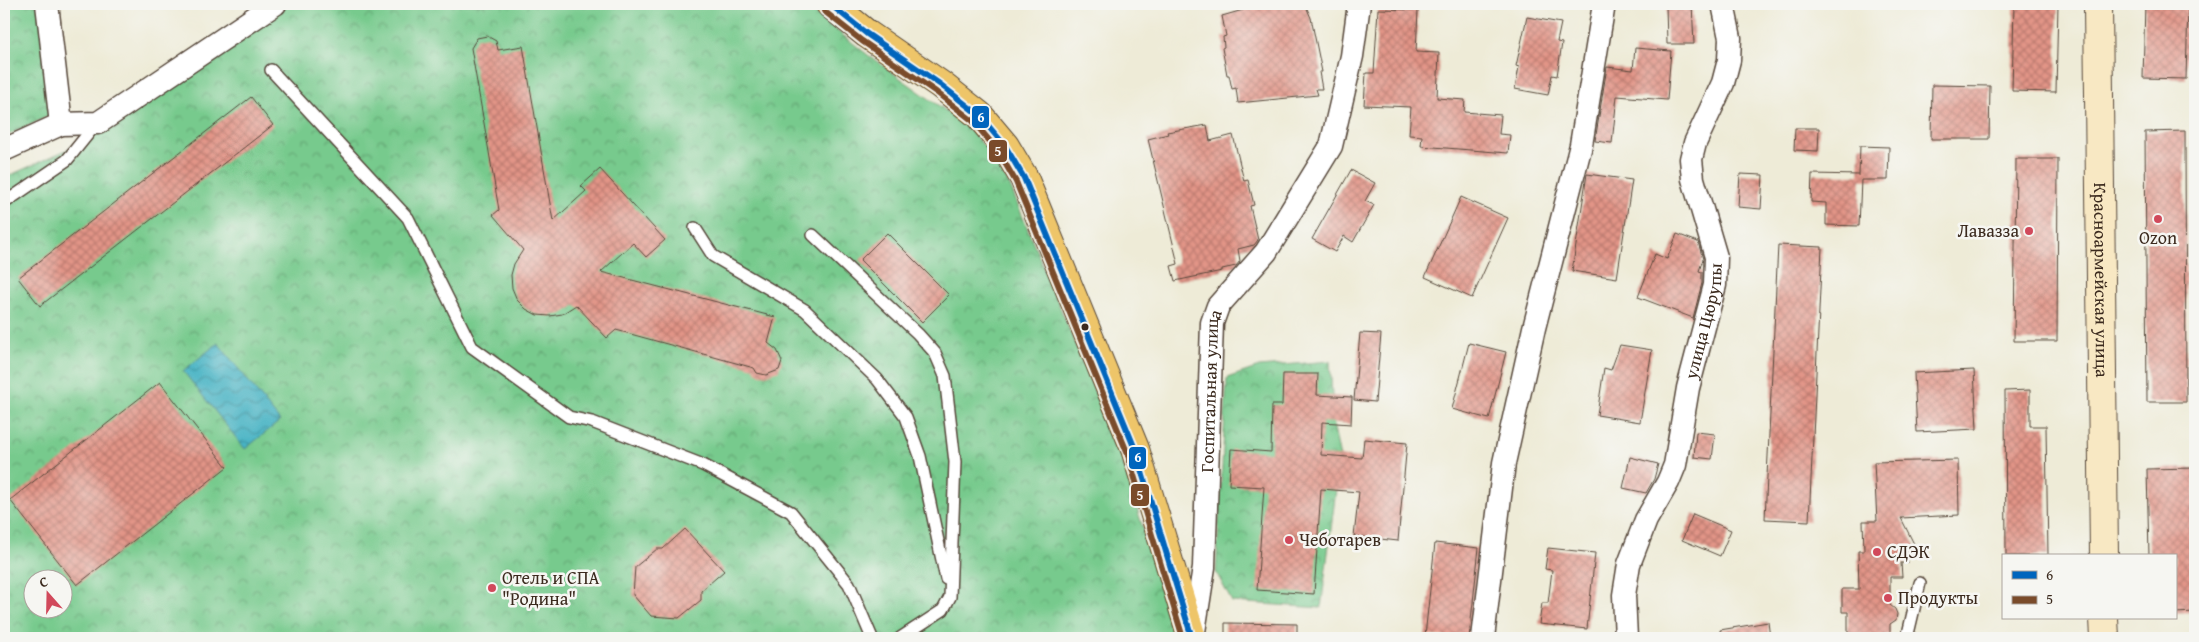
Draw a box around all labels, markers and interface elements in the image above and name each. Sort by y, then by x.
line badge: 6 [971,105,990,129]
text: 6 [977,107,985,127]
line badge: 5 [988,139,1008,163]
text: 5 [994,141,1002,161]
street label: Красноармейская улица [2087,182,2116,378]
marker: Ozon [2152,213,2164,225]
place label: Лавазза [1957,217,2019,244]
place label: Ozon [2139,224,2177,251]
marker: Лавазза [2023,225,2035,237]
street label: улица Цюрупы [1677,262,1729,383]
street label: Госпитальная улица [1193,305,1229,473]
unlabelled marker [1080,322,1090,332]
line badge: 6 [1128,446,1147,470]
text: 6 [1134,447,1142,467]
line badge: 5 [1130,483,1150,507]
text: 5 [1136,485,1144,505]
place label: Чеботарев [1299,526,1381,553]
marker: Чеботарев [1283,534,1295,546]
place label: СДЭК [1887,538,1930,565]
marker: СДЭК [1871,546,1883,558]
legend [2002,554,2176,620]
place label: Отель и СПА "Родина" [502,564,599,612]
text: 6 [2046,564,2053,585]
north arrow [22,570,72,620]
text: С [36,571,51,593]
marker: Отель и СПА "Родина" [486,582,498,594]
place label: Продукты [1898,584,1979,611]
text: 5 [2046,588,2053,609]
marker: Продукты [1882,592,1894,604]

